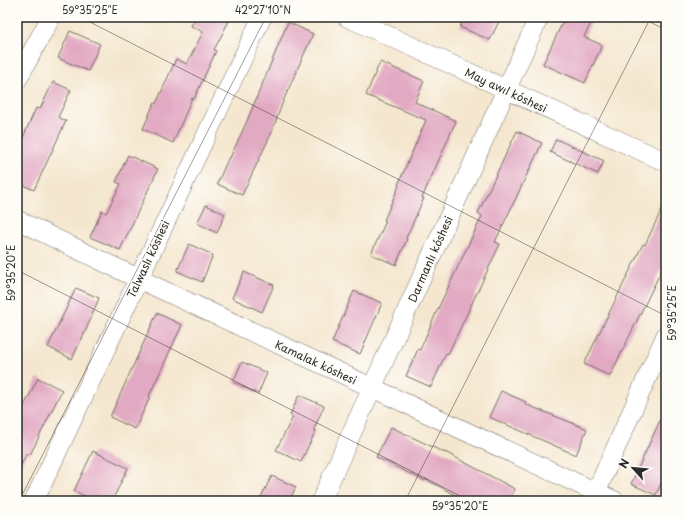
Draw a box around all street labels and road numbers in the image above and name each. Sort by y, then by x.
street label: May awıl kóshesi [462,63,550,117]
street label: Darmanlı kóshesi [403,213,457,305]
street label: Talwaslı kóshesi [122,217,174,301]
street label: Kamalak kóshesi [272,336,360,388]

